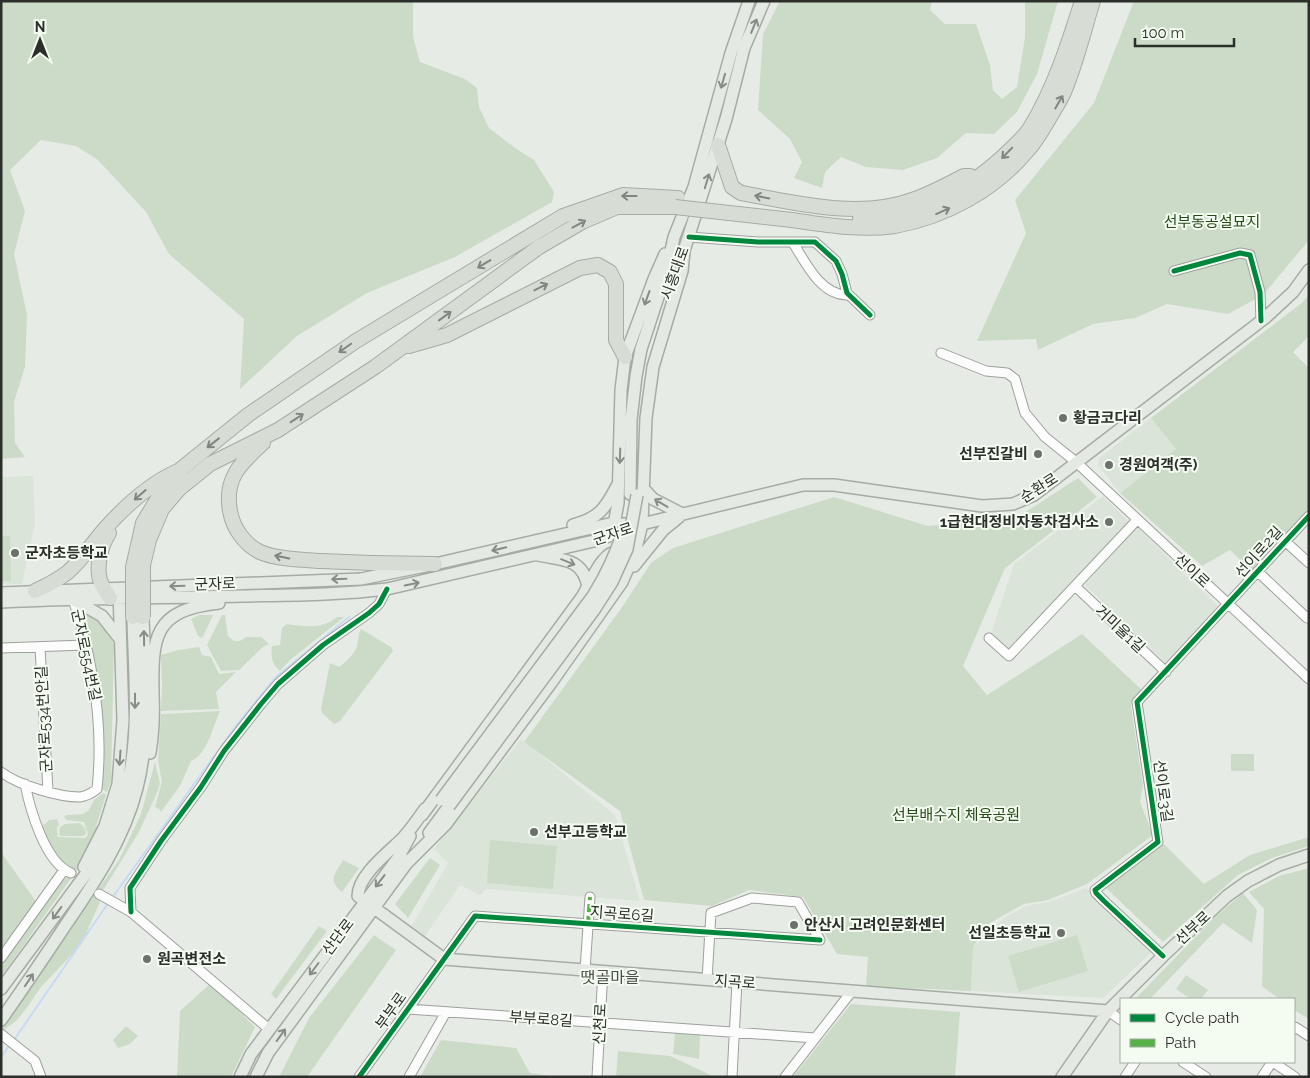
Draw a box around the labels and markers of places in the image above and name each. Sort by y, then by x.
place label: 황금코다리 [1073,409,1142,427]
marker: 황금코다리 [1057,412,1069,424]
place label: 선부진갈비 [959,445,1028,463]
marker: 선부진갈비 [1032,448,1044,460]
place label: 경원여객(주) [1119,456,1198,474]
marker: 경원여객(주) [1103,459,1115,471]
place label: 1급현대정비자동차검사소 [940,513,1099,531]
marker: 1급현대정비자동차검사소 [1103,516,1115,528]
place label: 군자초등학교 [25,544,108,562]
marker: 군자초등학교 [9,547,21,559]
place label: 선부고등학교 [544,823,627,841]
marker: 선부고등학교 [528,826,540,838]
place label: 안산시 고려인문화센터 [804,916,946,934]
marker: 안산시 고려인문화센터 [788,919,800,931]
place label: 선일초등학교 [968,924,1051,942]
marker: 선일초등학교 [1055,927,1067,939]
place label: 원곡변전소 [157,950,226,968]
marker: 원곡변전소 [141,953,153,965]

